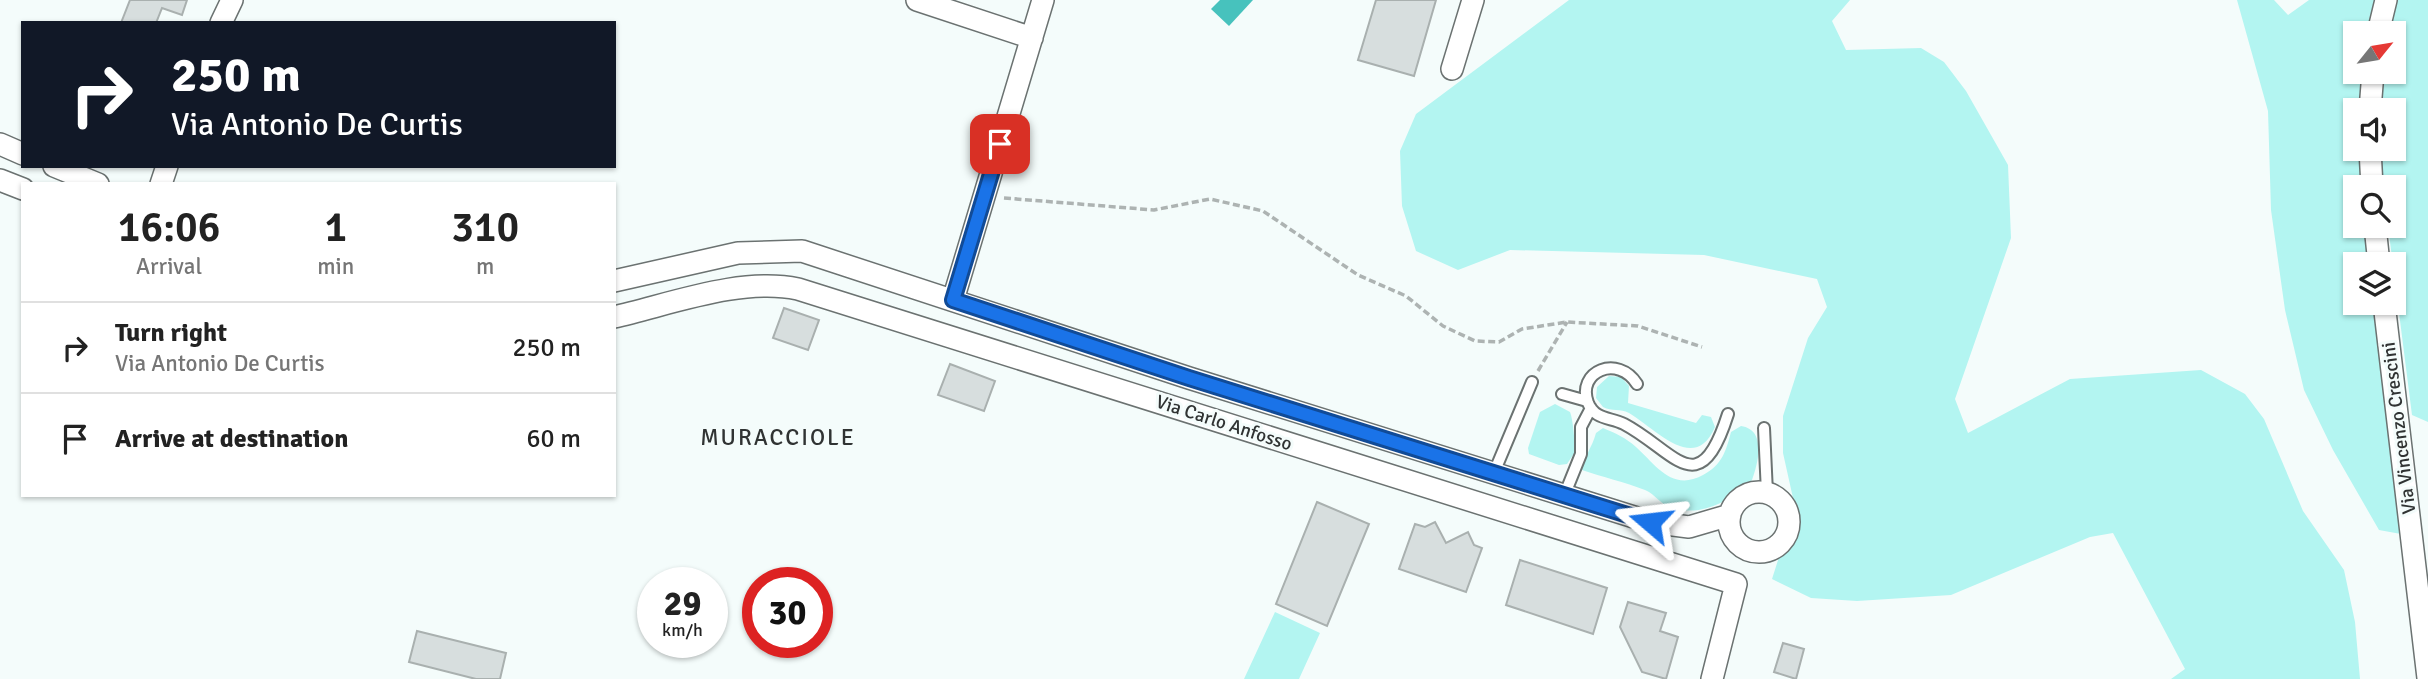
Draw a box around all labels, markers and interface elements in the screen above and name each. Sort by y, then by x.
north arrow [2343,21,2406,84]
map controls [2343,21,2406,315]
text: 250 m [171,45,301,105]
icon: right [56,49,147,140]
button: sound [2343,98,2406,161]
text: Via Antonio De Curtis [171,105,463,144]
pin [970,114,1030,174]
icon: arrive [981,125,1019,163]
button: search [2343,175,2406,238]
text: 16:06 [118,202,220,253]
text: 1 [324,202,347,253]
text: 310 [451,202,519,253]
text: Arrival [136,252,202,281]
text: min [317,252,354,281]
text: m [476,252,494,281]
button: layers [2343,252,2406,315]
text: Turn right [115,317,227,349]
icon: right [56,329,94,367]
text: 250 m [512,332,581,364]
street label: Via Vincenzo Crescini [2377,341,2421,515]
text: Via Antonio De Curtis [115,349,325,378]
street label: Via Carlo Anfosso [1153,390,1295,456]
icon: arrive [56,420,94,458]
text: Arrive at destination [115,423,348,455]
text: 60 m [526,423,581,455]
district label: MURACCIOLE [700,423,856,452]
position arrow [1613,485,1687,559]
speed limit sign: 30 [742,567,833,658]
text: 29 [664,582,701,625]
text: km/h [662,619,703,641]

